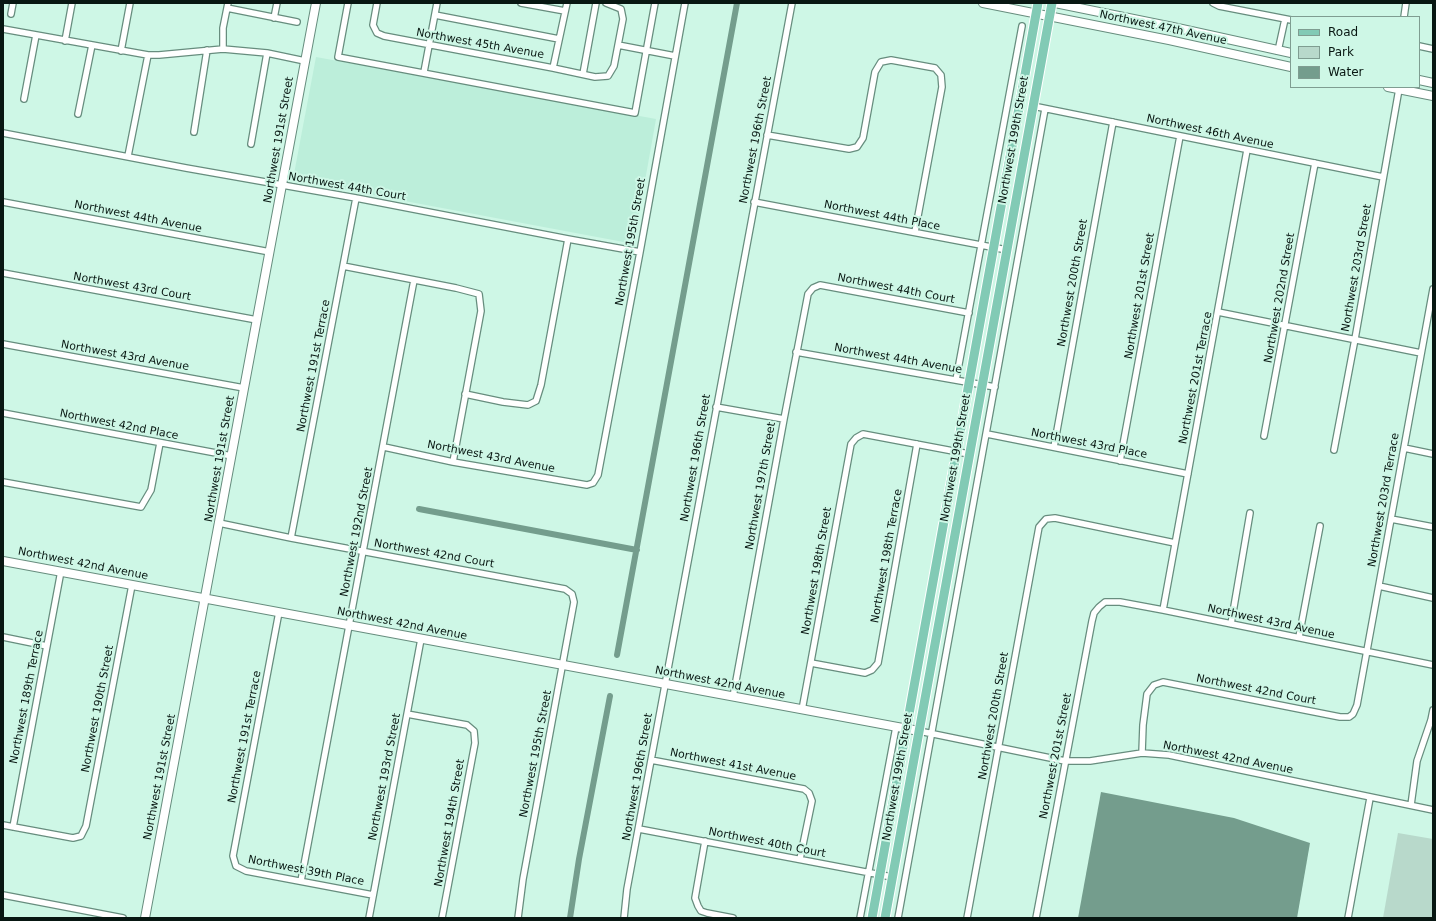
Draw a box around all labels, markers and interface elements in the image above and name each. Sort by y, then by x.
street label: Northwest 47th Avenue [1098,8,1228,48]
legend [1290,16,1420,88]
text: Road [1328,25,1358,39]
street label: Northwest 45th Avenue [415,26,545,62]
text: Park [1328,45,1354,59]
text: Water [1328,65,1363,79]
street label: Northwest 196th Street [737,75,775,205]
street label: Northwest 199th Street [996,75,1032,205]
street label: Northwest 191st Street [261,76,297,204]
street label: Northwest 46th Avenue [1145,112,1275,152]
street label: Northwest 44th Court [287,170,407,204]
street label: Northwest 195th Street [613,177,649,307]
street label: Northwest 44th Avenue [73,198,203,236]
street label: Northwest 44th Place [823,198,941,234]
street label: Northwest 203rd Street [1339,203,1375,333]
street label: Northwest 200th Street [1055,218,1091,348]
street label: Northwest 201st Street [1122,232,1158,360]
street label: Northwest 202nd Street [1262,232,1298,364]
street label: Northwest 43rd Court [72,270,192,304]
street label: Northwest 44th Court [836,271,956,307]
street label: Northwest 191st Terrace [295,299,333,433]
street label: Northwest 201st Terrace [1177,311,1215,445]
street label: Northwest 43rd Avenue [60,338,190,374]
street label: Northwest 44th Avenue [833,341,963,377]
street label: Northwest 196th Street [678,393,714,523]
street label: Northwest 199th Street [938,393,974,523]
street label: Northwest 191st Street [202,395,238,523]
street label: Northwest 42nd Place [58,407,180,443]
street label: Northwest 197th Street [743,421,779,551]
street label: Northwest 43rd Place [1030,426,1148,462]
street label: Northwest 203rd Terrace [1366,432,1402,568]
street label: Northwest 43rd Avenue [426,438,556,476]
street label: Northwest 192nd Street [338,466,376,598]
street label: Northwest 198th Terrace [869,488,905,624]
street label: Northwest 198th Street [799,506,835,636]
street label: Northwest 42nd Court [373,537,495,571]
street label: Northwest 42nd Avenue [17,545,149,583]
street label: Northwest 43rd Avenue [1206,602,1336,642]
street label: Northwest 42nd Avenue [336,605,468,643]
street label: Northwest 189th Terrace [8,629,46,765]
street label: Northwest 190th Street [79,644,117,774]
street label: Northwest 200th Street [976,651,1012,781]
street label: Northwest 42nd Avenue [654,664,786,702]
street label: Northwest 191st Terrace [226,670,264,804]
street label: Northwest 42nd Court [1195,672,1317,708]
street label: Northwest 195th Street [517,689,555,819]
street label: Northwest 201st Street [1037,692,1075,820]
street label: Northwest 193rd Street [366,712,404,842]
street label: Northwest 196th Street [620,712,656,842]
street label: Northwest 199th Street [880,712,916,842]
street label: Northwest 191st Street [141,713,179,841]
street label: Northwest 42nd Avenue [1162,739,1294,777]
street label: Northwest 41st Avenue [669,746,797,784]
street label: Northwest 194th Street [432,758,468,888]
street label: Northwest 40th Court [707,825,827,861]
street label: Northwest 39th Place [247,853,365,889]

